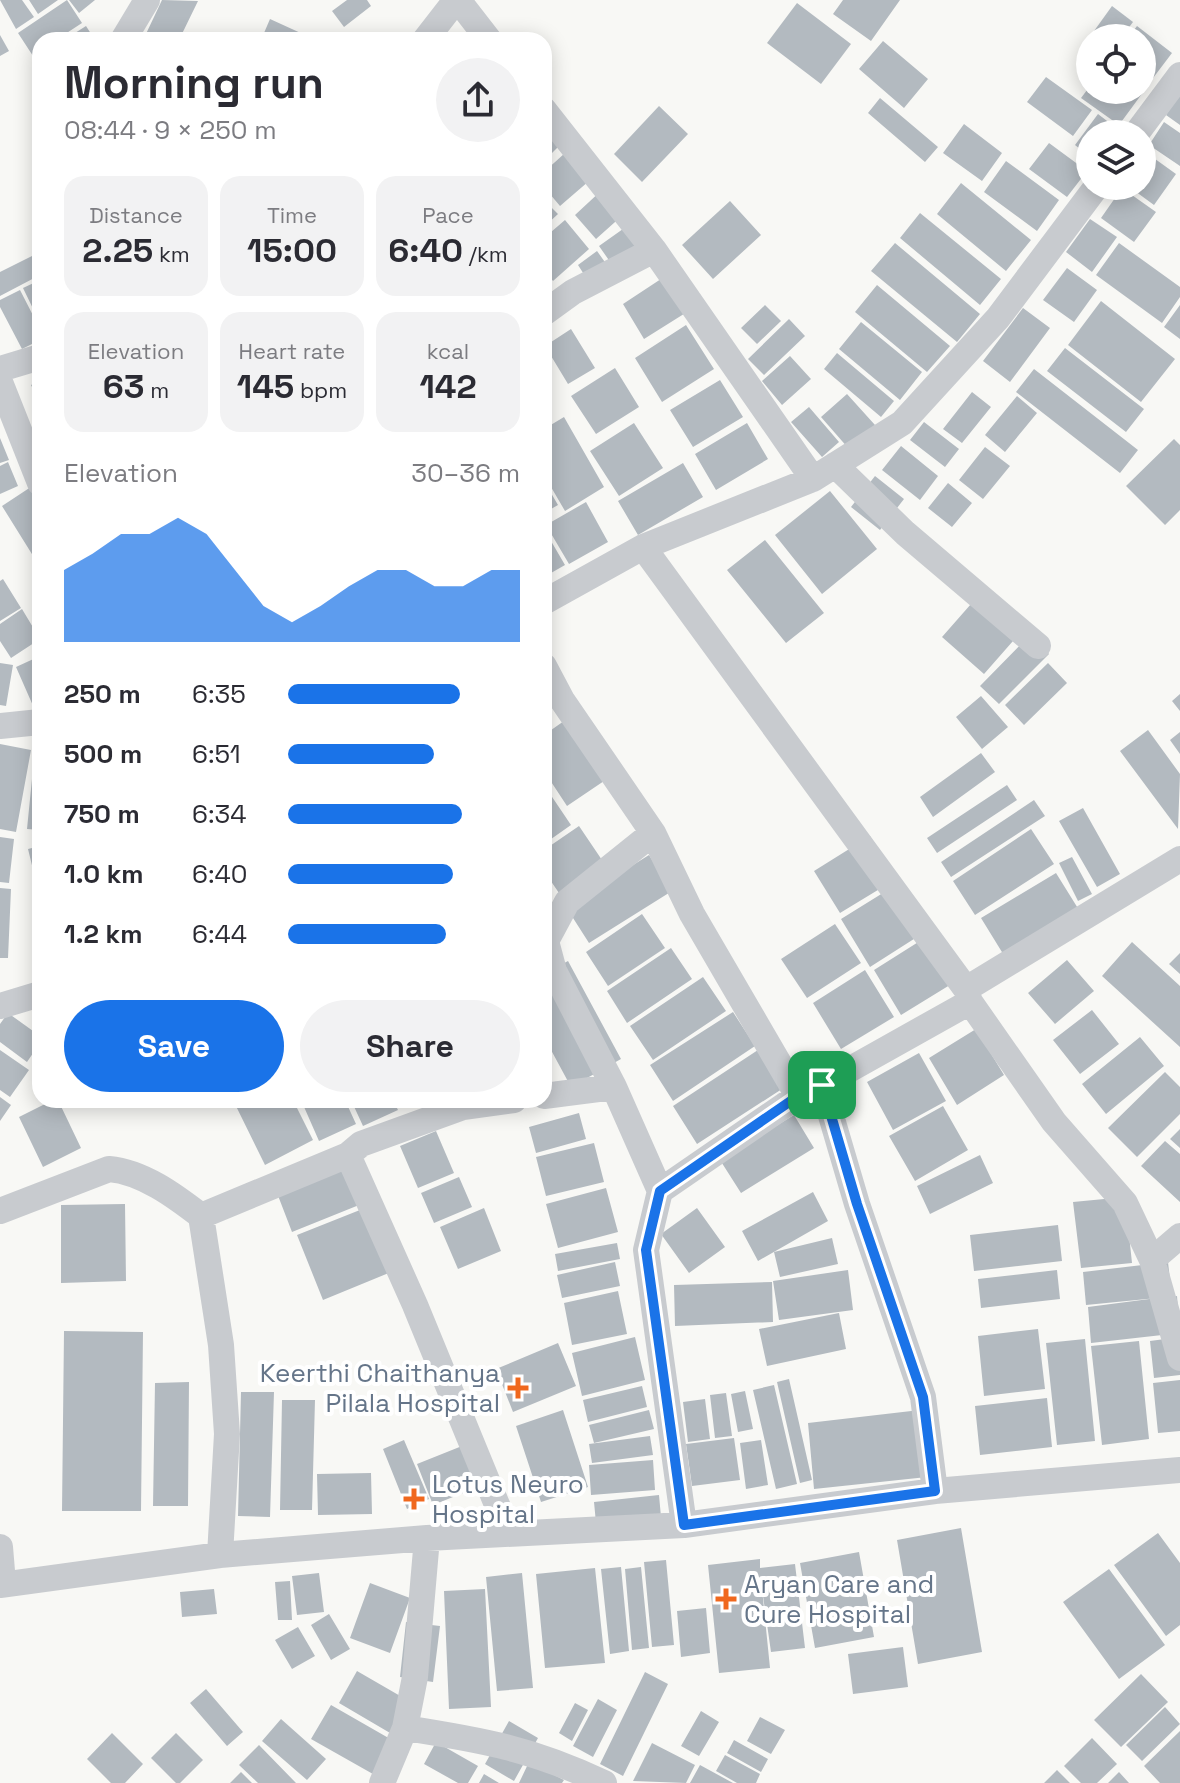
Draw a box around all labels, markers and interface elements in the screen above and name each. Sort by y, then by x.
map controls [1076,24,1156,200]
button: locate [1076,24,1156,104]
text: Morning run [64,55,324,111]
button: share [436,58,520,142]
text: 08:44 · 9 × 250 m [64,113,277,147]
button: layers [1076,120,1156,200]
text: Distance [89,201,183,229]
text: Time [267,201,317,229]
text: Pace [422,201,474,229]
text: 2.25 [82,229,153,272]
text: 15:00 [247,229,337,272]
text: 6:40 [388,229,463,272]
text: km [153,240,190,268]
text: /km [463,240,508,268]
text: Elevation [88,337,184,365]
text: Heart rate [239,337,345,365]
text: kcal [427,337,469,365]
text: 63 [103,365,145,408]
text: 145 [237,365,294,408]
text: 142 [419,365,477,408]
text: m [145,376,169,404]
text: bpm [294,376,347,404]
text: Elevation [64,456,178,490]
text: 30–36 m [411,456,520,490]
text: 250 m [64,677,141,711]
text: 6:35 [192,677,246,711]
text: 500 m [64,737,142,771]
text: 6:51 [192,737,241,771]
text: 750 m [64,797,140,831]
text: 6:34 [192,797,246,831]
text: 1.0 km [64,857,144,891]
text: 6:40 [192,857,247,891]
text: 1.2 km [64,917,142,951]
text: 6:44 [192,917,247,951]
button: Save [64,1000,284,1092]
button: Share [300,1000,520,1092]
pin [788,1051,856,1119]
icon: arrive [800,1063,844,1107]
place label: Keerthi Chaithanya Pilala Hospital [260,1356,500,1420]
marker: Keerthi Chaithanya Pilala Hospital [507,1377,529,1399]
place label: Lotus Neuro Hospital [432,1467,584,1531]
marker: Lotus Neuro Hospital [403,1488,425,1510]
place label: Aryan Care and Cure Hospital [744,1567,934,1631]
marker: Aryan Care and Cure Hospital [715,1588,737,1610]

